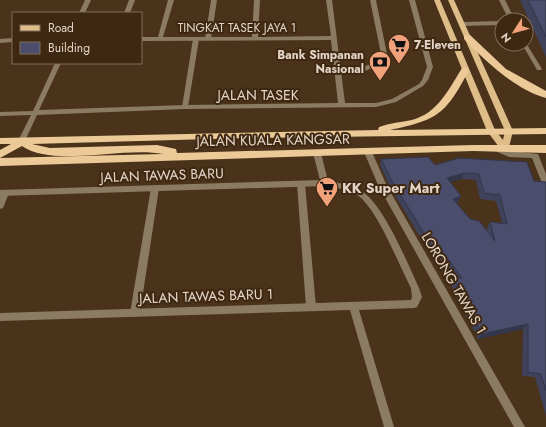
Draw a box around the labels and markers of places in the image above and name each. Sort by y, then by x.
supermarket icon: 7-Eleven [386,32,412,65]
place label: 7-Eleven [414,36,461,54]
place label: Bank Simpanan Nasional [277,46,364,78]
bank icon: Bank Simpanan Nasional [367,49,393,82]
supermarket icon: KK Super Mart [314,175,340,208]
place label: KK Super Mart [342,178,440,198]

